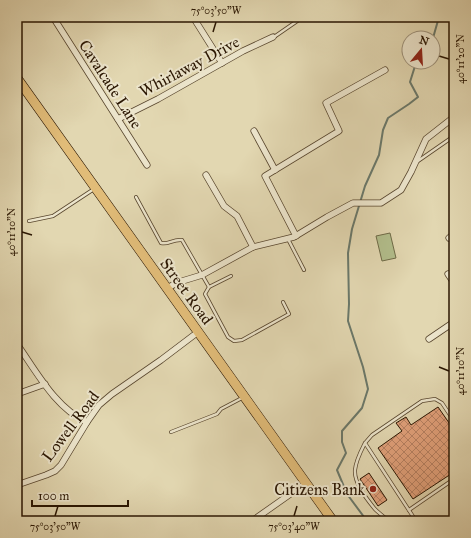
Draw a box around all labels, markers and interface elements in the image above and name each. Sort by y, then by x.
text: 75°03'50"W [191,5,242,17]
north arrow [401,30,441,70]
street label: Whirlaway Drive [136,32,243,101]
text: N [417,33,431,49]
text: 40°11'20"N [455,34,467,84]
street label: Cavalcade Lane [75,36,146,132]
text: 40°11'10"N [6,207,18,256]
street label: Street Road [156,254,217,328]
text: 40°11'10"N [455,346,467,395]
street label: Lowell Road [38,387,103,465]
place label: Citizens Bank [274,480,366,499]
scale bar [32,482,128,508]
marker: Citizens Bank [368,484,378,494]
text: 100 m [38,489,69,503]
text: 75°03'50"W [30,521,81,533]
text: 75°03'40"W [268,521,320,533]

